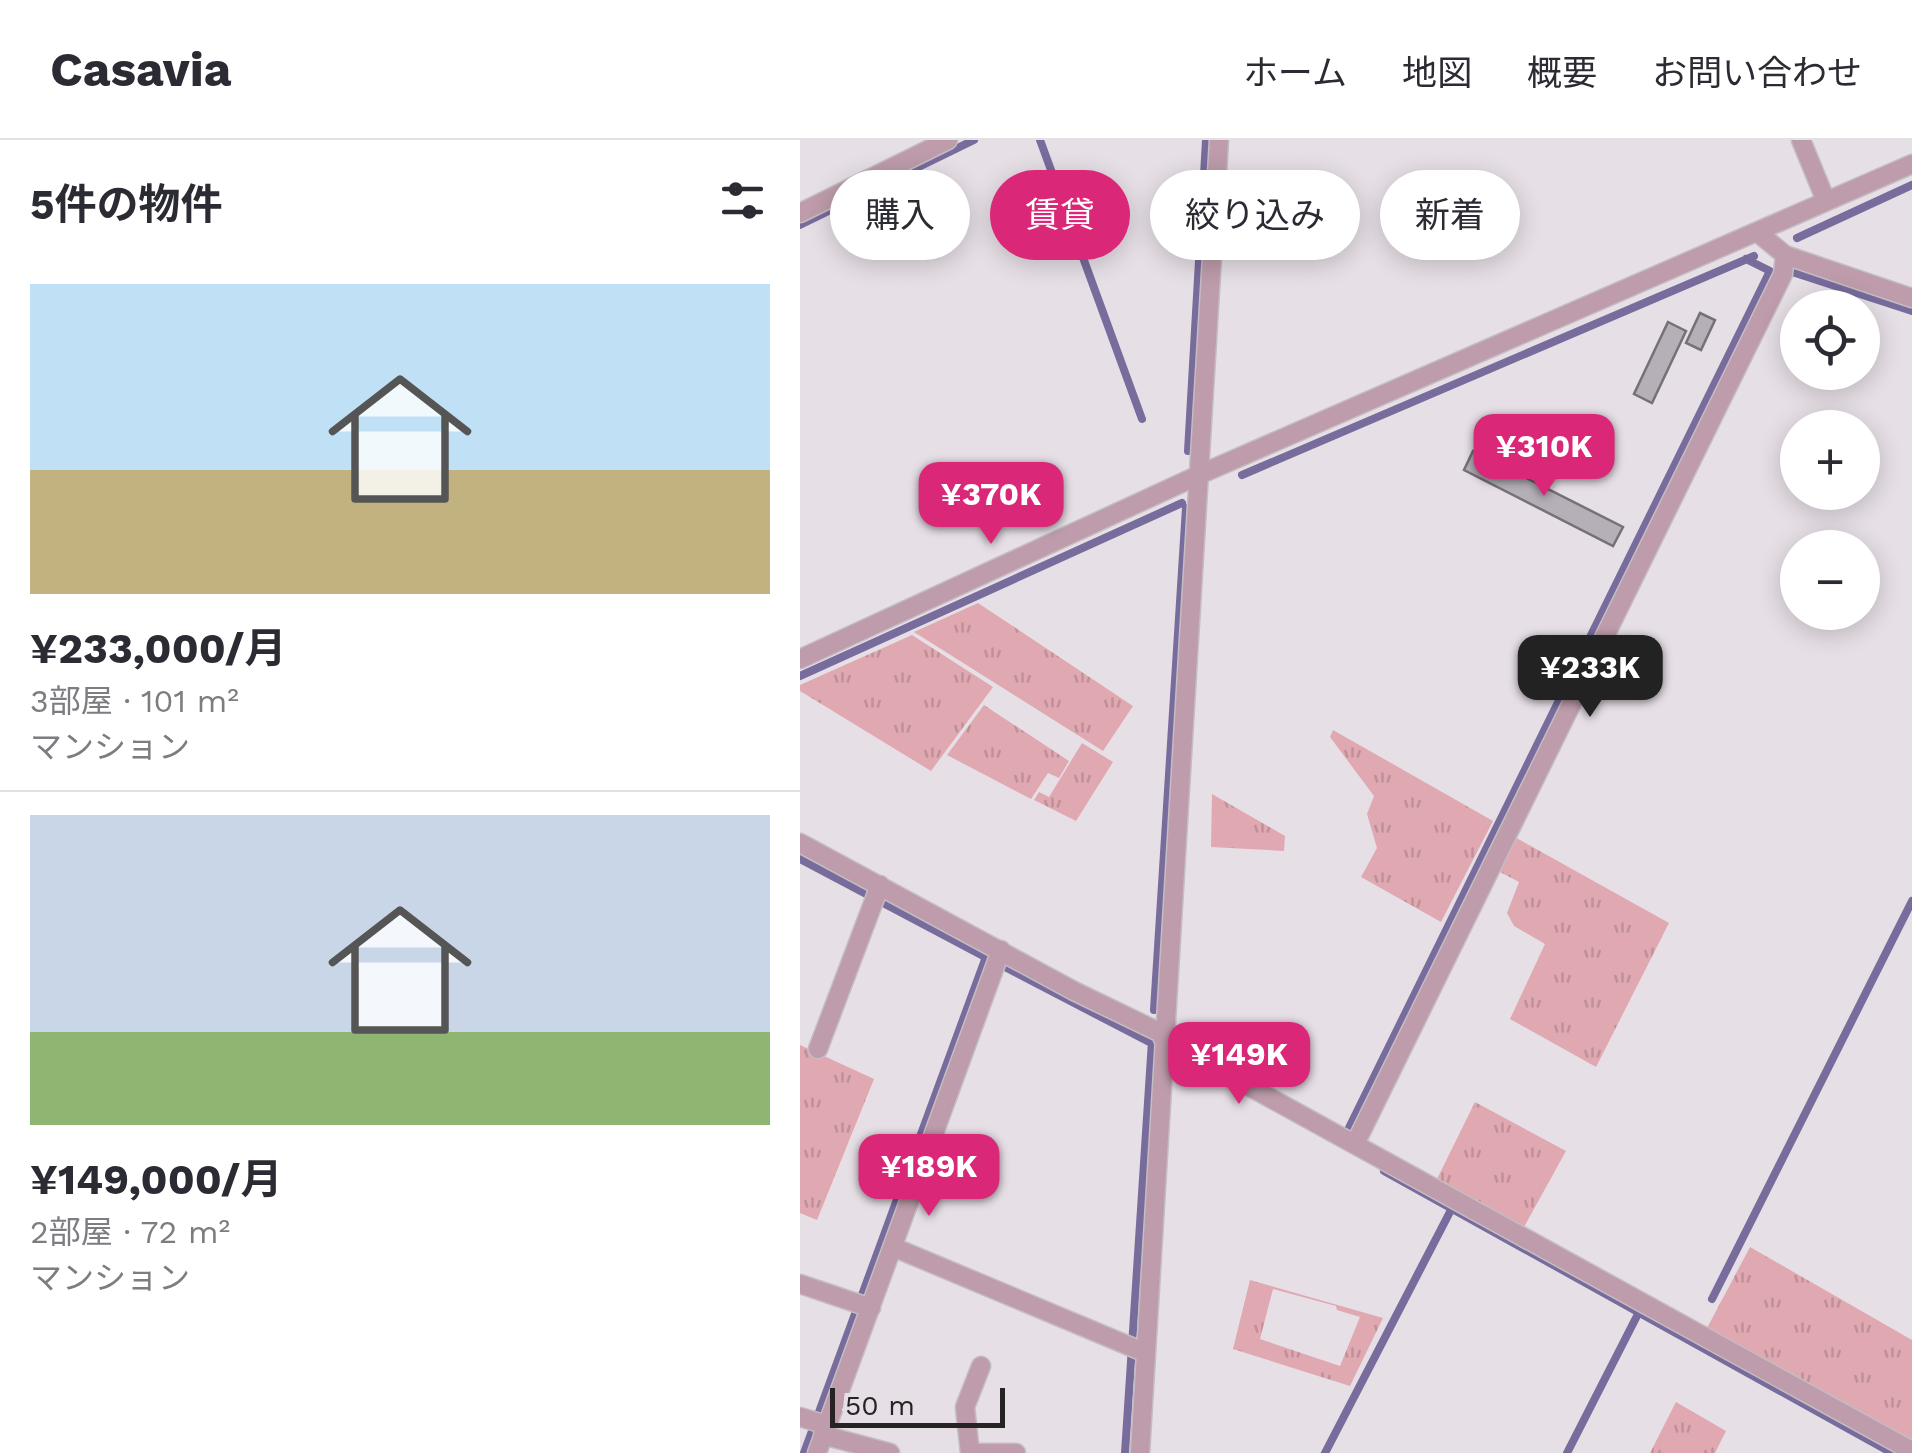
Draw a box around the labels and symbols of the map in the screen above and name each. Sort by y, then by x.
pin: ¥310K [1474,414,1614,499]
pin: ¥370K [921,462,1061,547]
pin: ¥233K [1520,635,1660,720]
pin: ¥149K [1169,1022,1309,1107]
pin: ¥189K [859,1134,999,1219]
scale bar [830,1383,1005,1428]

